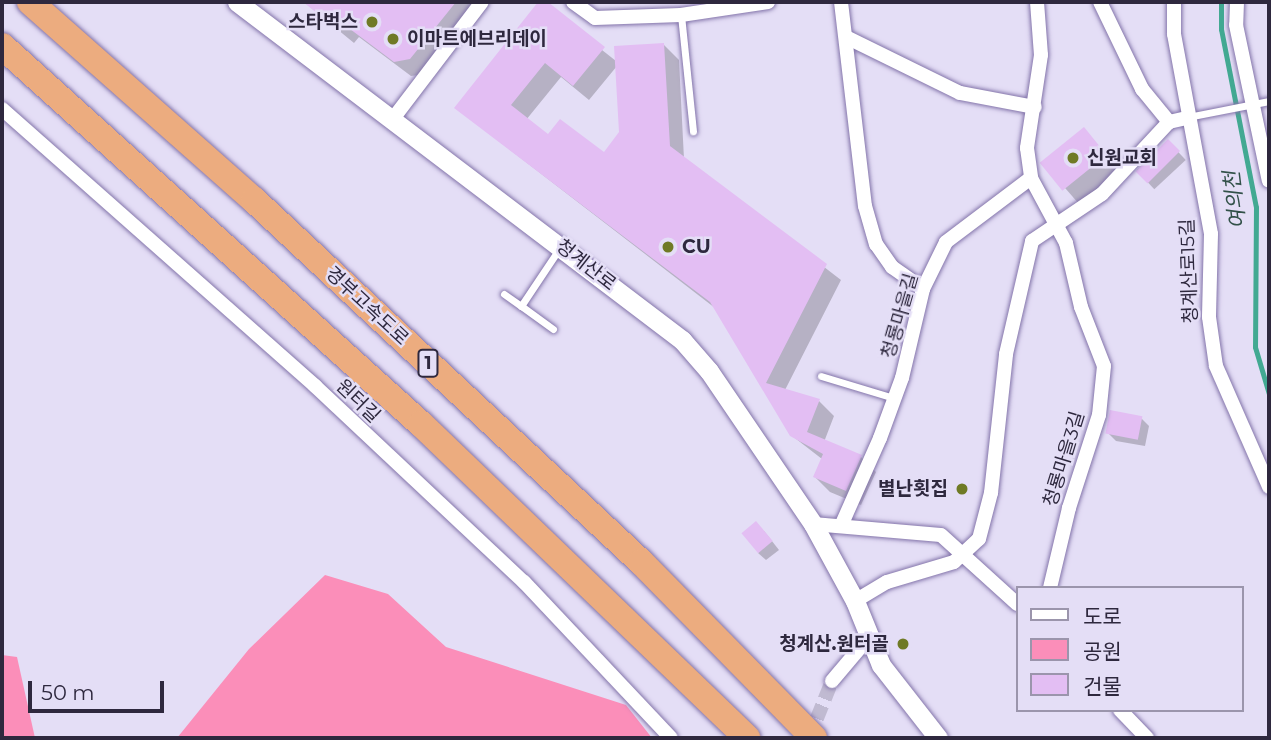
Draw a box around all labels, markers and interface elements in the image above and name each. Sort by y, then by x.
place label: 스타벅스 [288,11,358,33]
marker: 스타벅스 [364,14,380,30]
place label: 이마트에브리데이 [407,28,547,50]
marker: 이마트에브리데이 [385,31,401,47]
place label: 신원교회 [1087,147,1157,169]
marker: 신원교회 [1065,150,1081,166]
water label: 여의천 [1219,170,1251,230]
street label: 청계산로15길 [1176,218,1202,324]
street label: 청계산로 [551,234,621,296]
place label: CU [682,236,711,258]
marker: CU [660,239,676,255]
street label: 경부고속도로 [321,262,413,350]
street label: 청룡마을길 [877,271,923,361]
road number: 1 [416,348,440,377]
street label: 원터길 [331,375,385,427]
street label: 청룡마을3길 [1039,409,1089,509]
place label: 별난횟집 [878,478,948,500]
marker: 별난횟집 [954,481,970,497]
legend [1016,586,1243,712]
text: 도로 [1083,604,1122,629]
place label: 청계산.원터골 [779,633,889,655]
marker: 청계산.원터골 [895,636,911,652]
text: 공원 [1083,639,1122,664]
scale bar [32,666,168,710]
text: 건물 [1083,674,1122,699]
text: 50 m [41,680,95,705]

